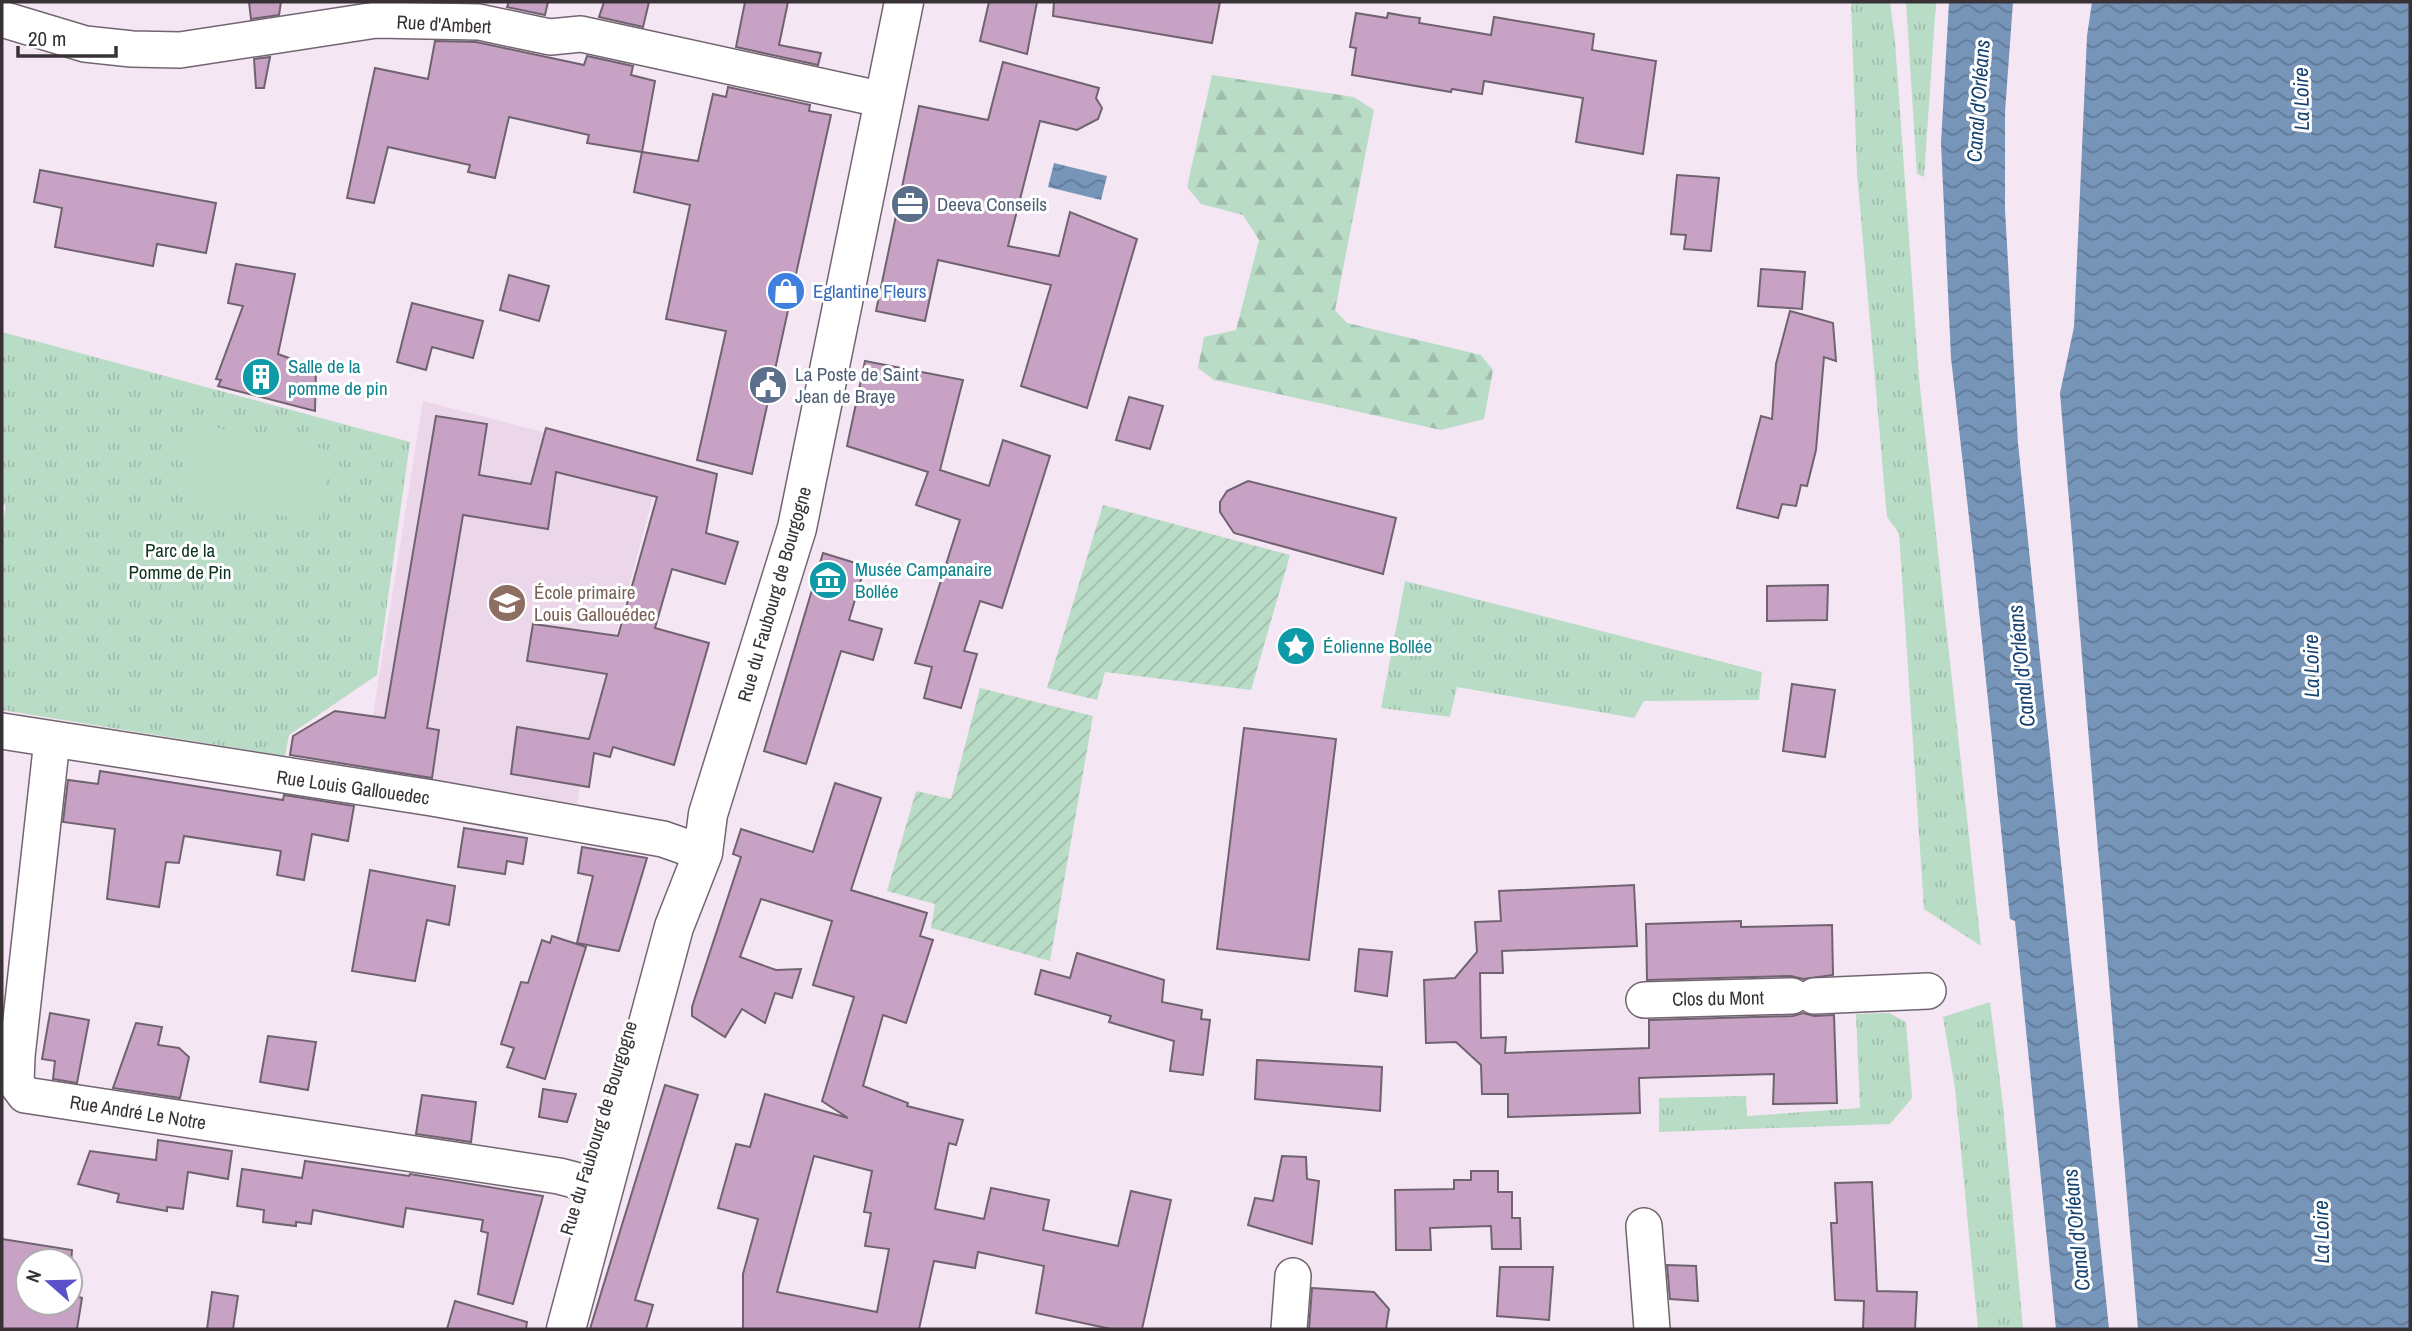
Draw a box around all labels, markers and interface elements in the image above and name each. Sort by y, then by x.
street label: Rue d'Ambert [396,9,493,39]
scale bar [18,14,116,58]
text: 20 m [28,24,66,53]
water label: Canal d'Orléans [1959,38,1997,163]
water label: La Loire [2286,67,2316,131]
office icon: Deeva Conseils [889,183,931,225]
place label: Deeva Conseils [937,191,1047,217]
shop icon: Eglantine Fleurs [765,270,807,312]
place label: Eglantine Fleurs [813,278,927,304]
place label: Salle de la pomme de pin [288,353,388,401]
building icon: Salle de la pomme de pin [240,356,282,398]
place label: La Poste de Saint Jean de Braye [795,361,920,409]
public building icon: La Poste de Saint Jean de Braye [747,364,789,406]
street label: Rue du Faubourg de Bourgogne [731,483,817,705]
park label: Parc de la Pomme de Pin [128,537,232,585]
place label: Musée Campanaire Bollée [855,556,992,604]
museum icon: Musée Campanaire Bollée [807,559,849,601]
place label: École primaire Louis Gallouédec [534,579,655,627]
school or university icon: École primaire Louis Gallouédec [486,582,528,624]
water label: Canal d'Orléans [2000,603,2042,729]
place icon: Éolienne Bollée [1275,625,1317,667]
place label: Éolienne Bollée [1323,633,1432,659]
water label: La Loire [2296,634,2326,698]
street label: Rue Louis Gallouedec [275,763,431,811]
street label: Clos du Mont [1672,984,1765,1012]
street label: Rue du Faubourg de Bourgogne [553,1018,643,1238]
street label: Rue André Le Notre [68,1088,208,1136]
water label: Canal d'Orléans [2055,1167,2097,1293]
water label: La Loire [2306,1200,2336,1264]
north arrow [14,1247,84,1317]
text: N [19,1266,47,1286]

